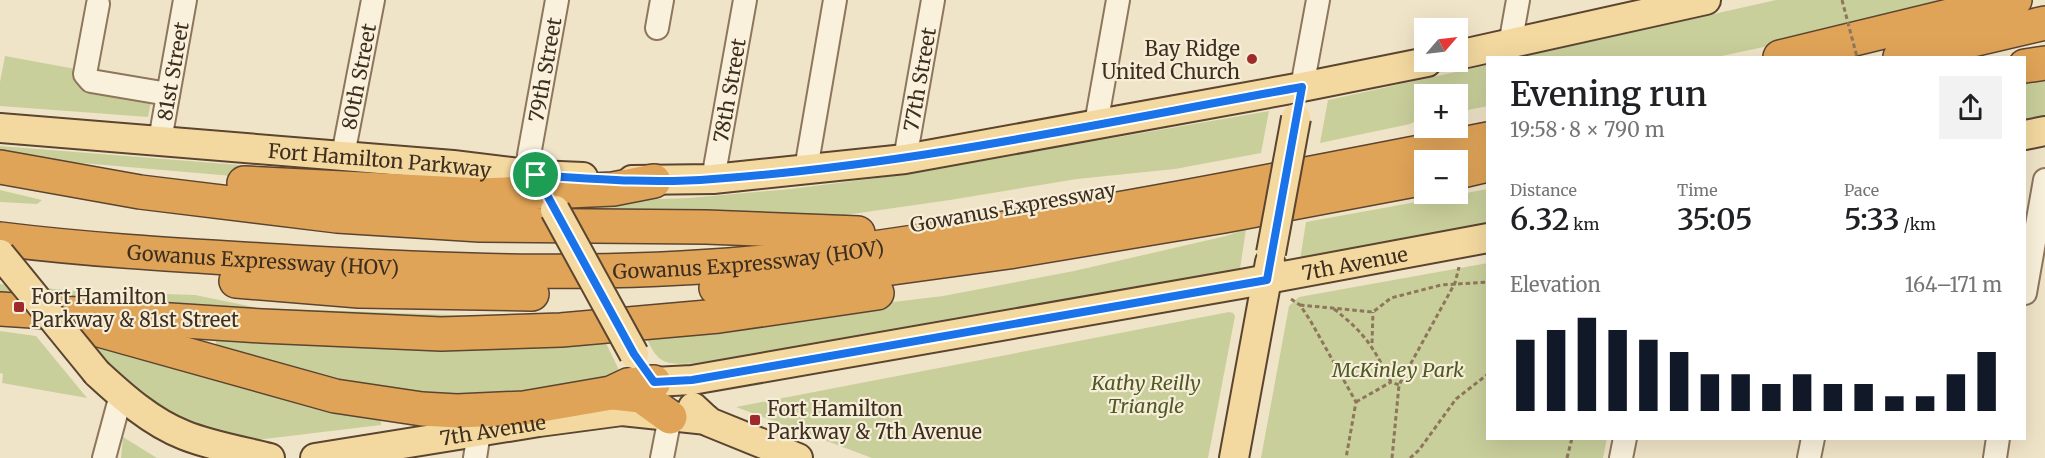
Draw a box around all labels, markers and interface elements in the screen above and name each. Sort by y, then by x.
street label: 79th Street [523,15,566,124]
north arrow [1414,18,1468,72]
map controls [1414,18,1468,204]
street label: 81st Street [151,20,193,122]
street label: 80th Street [336,21,381,132]
street label: 77th Street [898,25,941,133]
street label: 78th Street [707,36,750,145]
place label: Bay Ridge United Church [1102,36,1240,84]
marker: Bay Ridge United Church [1245,52,1259,66]
text: Evening run [1510,74,1707,115]
button: share [1939,76,2002,139]
button: + [1414,84,1468,138]
text: 19:58 · 8 × 790 m [1510,117,1665,142]
street label: Fort Hamilton Parkway [267,137,493,182]
pin [510,149,561,200]
button: − [1414,150,1468,204]
icon: arrive [519,158,552,191]
street label: Gowanus Expressway [908,177,1118,237]
text: Distance [1510,180,1577,200]
text: Time [1677,180,1718,200]
text: Pace [1844,180,1879,200]
text: 6.32 [1510,200,1569,238]
text: 35:05 [1677,200,1752,238]
text: 5:33 [1844,200,1900,238]
text: km [1569,214,1599,234]
text: /km [1900,214,1936,234]
street label: Gowanus Expressway (HOV) [612,234,886,283]
street label: Gowanus Expressway (HOV) [126,239,400,280]
street label: 7th Avenue [1300,241,1410,285]
text: Elevation [1510,272,1601,297]
text: 164–171 m [1905,272,2002,297]
place label: Fort Hamilton Parkway & 81st Street [31,284,239,332]
marker: Fort Hamilton Parkway & 81st Street [12,300,26,314]
park label: McKinley Park [1331,357,1464,382]
park label: Kathy Reilly Triangle [1090,370,1201,418]
place label: Fort Hamilton Parkway & 7th Avenue [767,396,982,444]
street label: 7th Avenue [438,409,547,450]
marker: Fort Hamilton Parkway & 7th Avenue [748,413,762,427]

